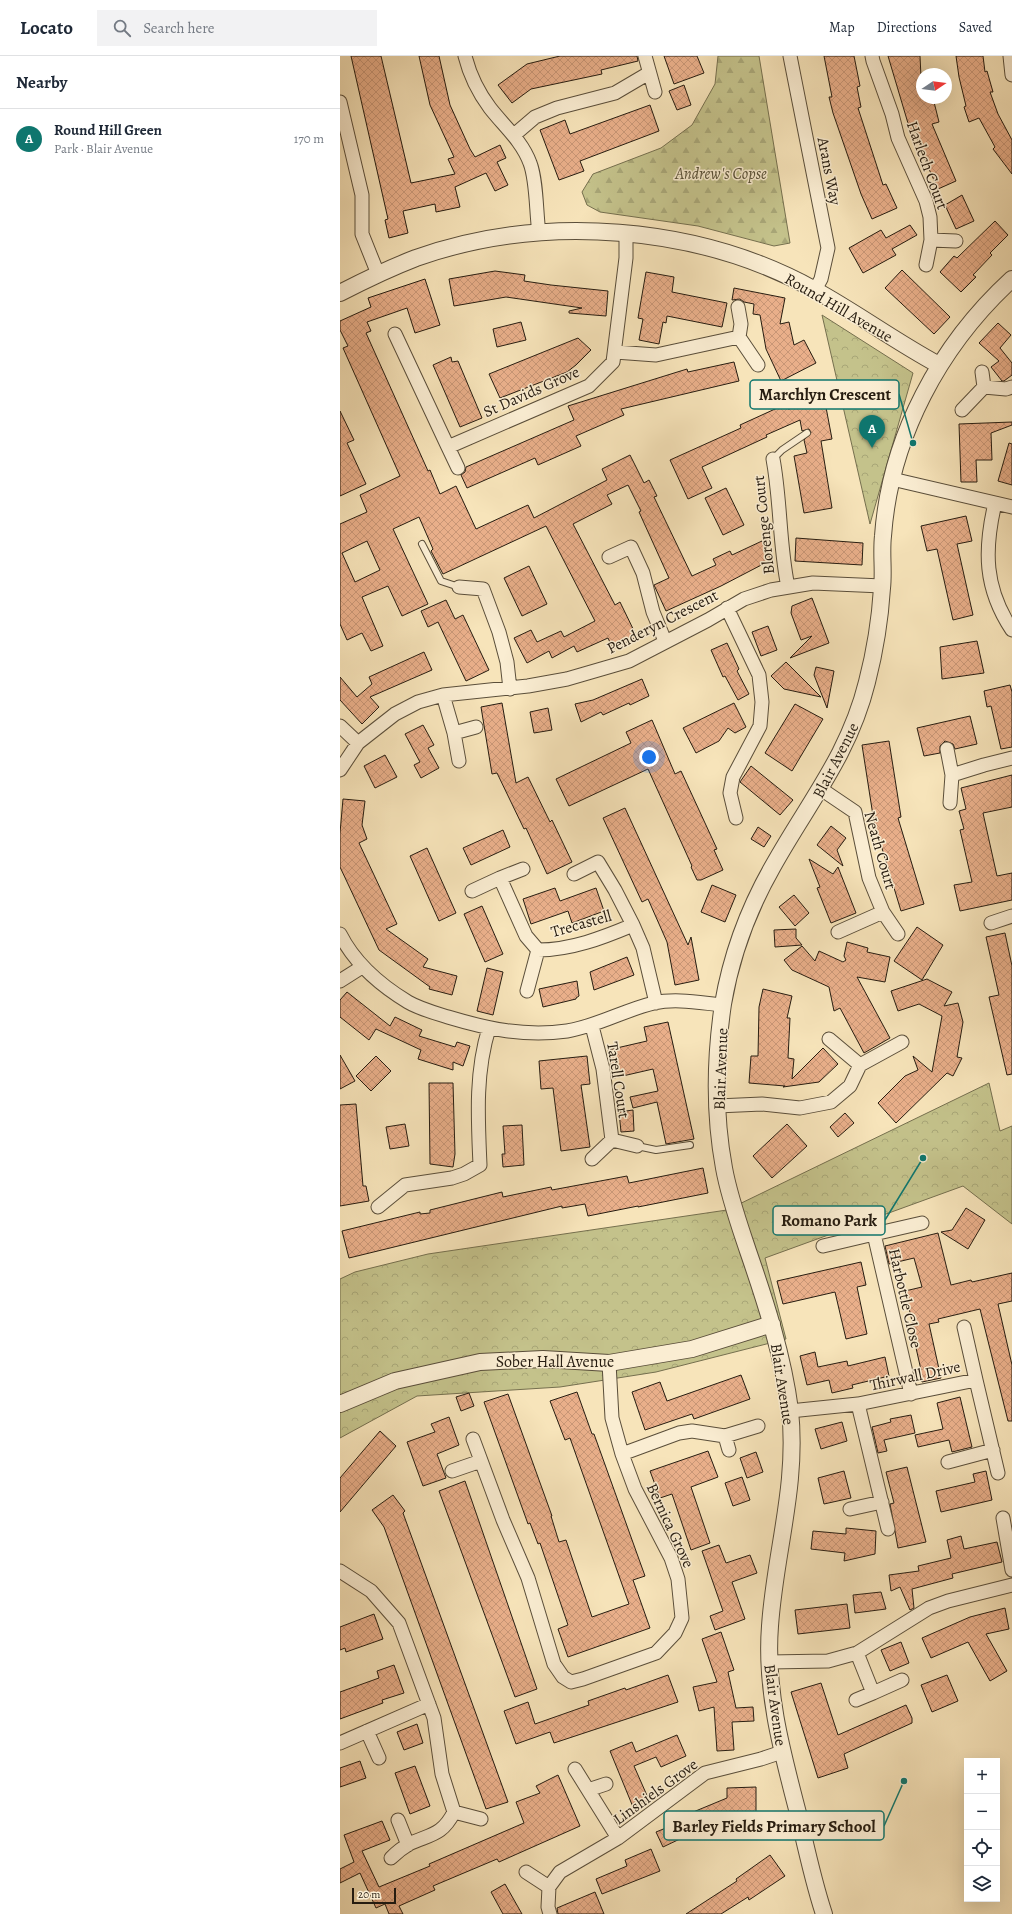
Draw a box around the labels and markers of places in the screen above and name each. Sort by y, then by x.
callout: Marchlyn Crescent [750,380,899,409]
pin: A [859,415,885,448]
callout: Romano Park [773,1206,885,1235]
callout: Barley Fields Primary School [664,1811,884,1840]

